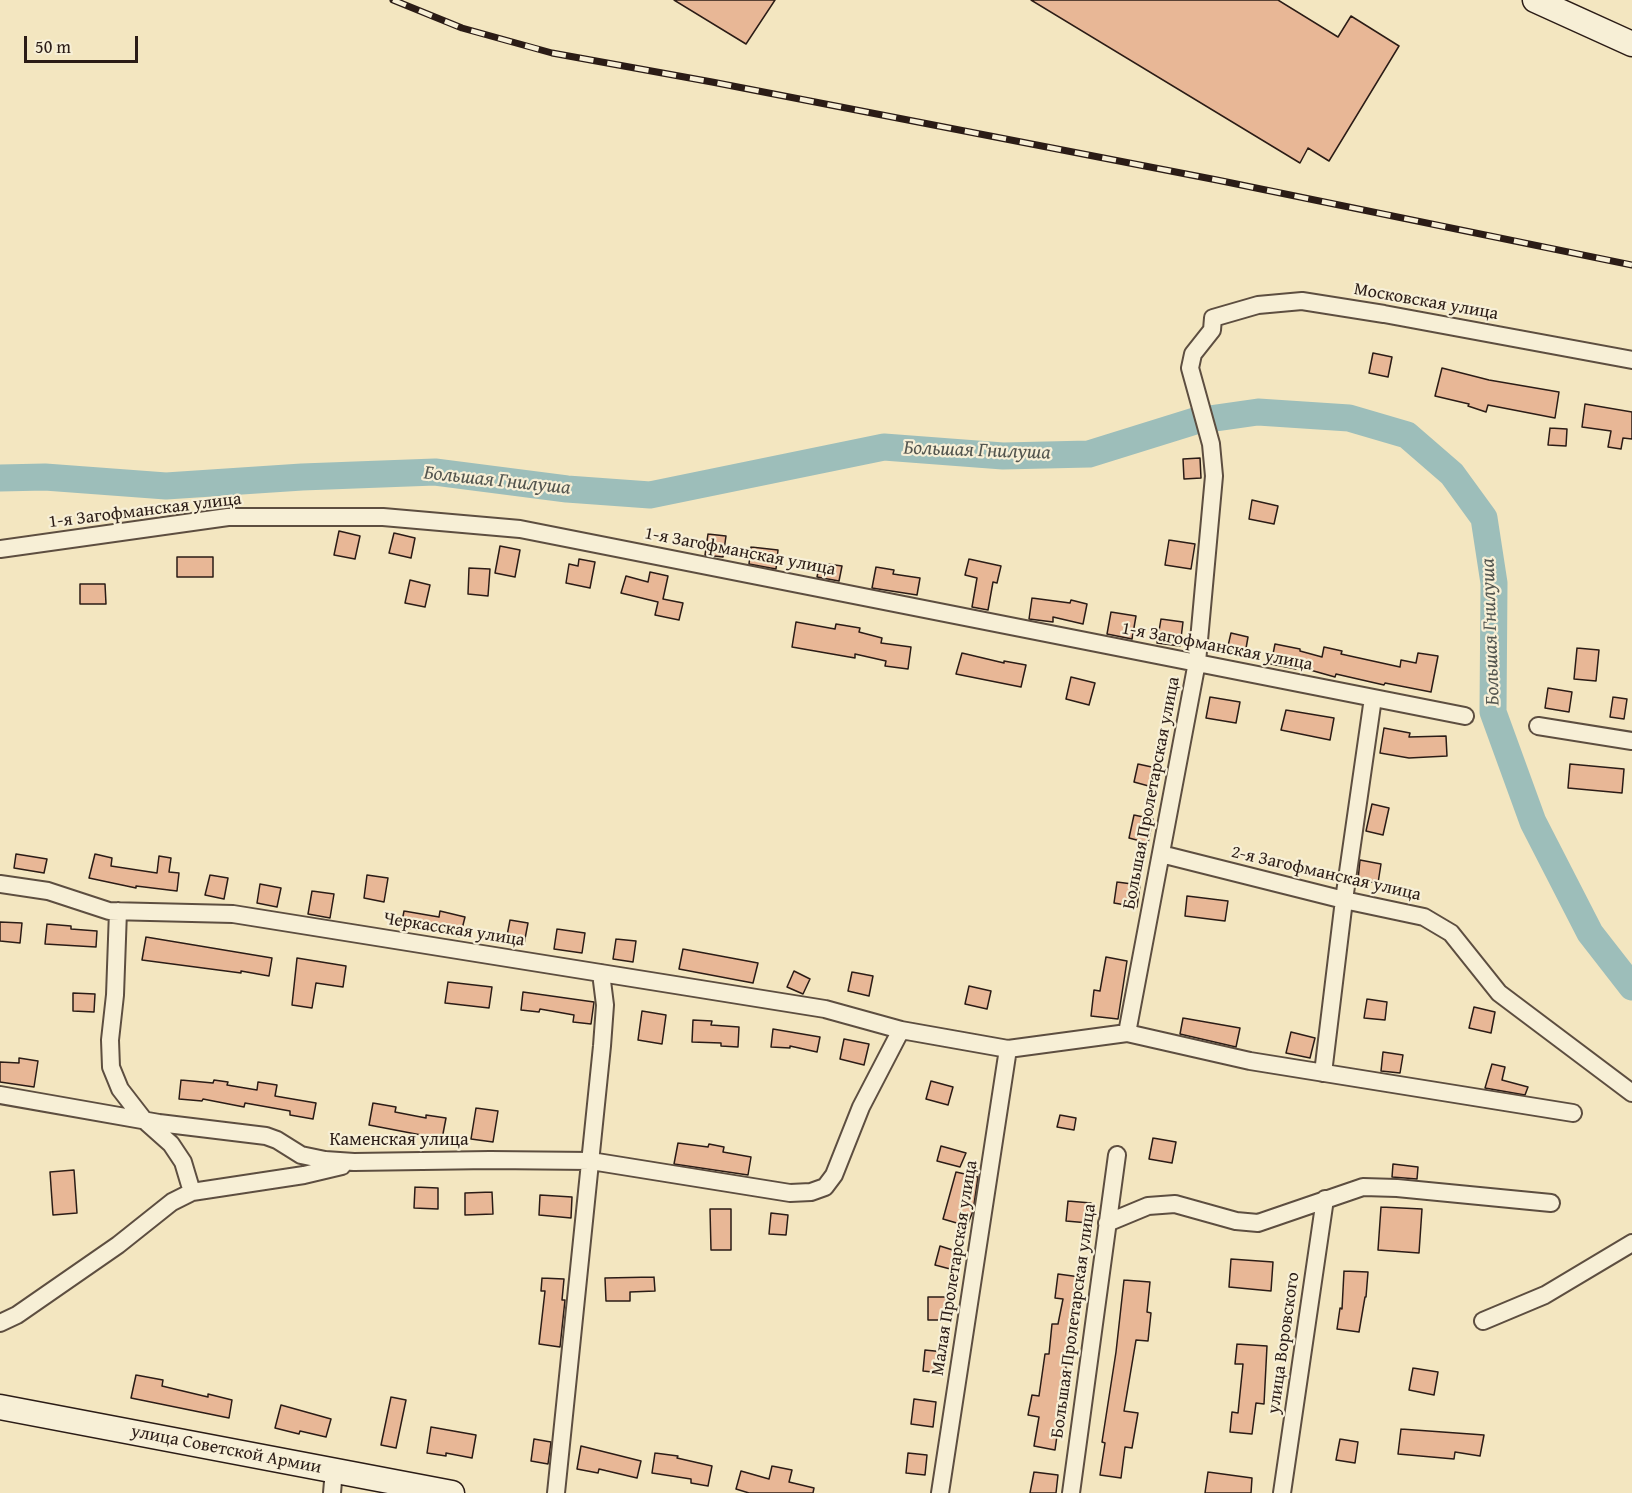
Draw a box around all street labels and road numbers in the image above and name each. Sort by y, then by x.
street label: Московская улица [1352,279,1500,325]
street label: 1-я Загофманская улица [47,488,243,534]
street label: 1-я Загофманская улица [643,523,837,581]
street label: 1-я Загофманская улица [1120,618,1314,676]
street label: Большая Пролетарская улица [1119,675,1185,911]
street label: 2-я Загофманская улица [1229,842,1423,906]
street label: Черкасская улица [382,908,526,952]
street label: Каменская улица [329,1129,469,1151]
street label: Малая Пролетарская улица [927,1159,983,1377]
street label: Большая Пролетарская улица [1047,1202,1101,1440]
street label: улица Воровского [1263,1271,1305,1415]
street label: улица Советской Армии [129,1421,323,1479]

